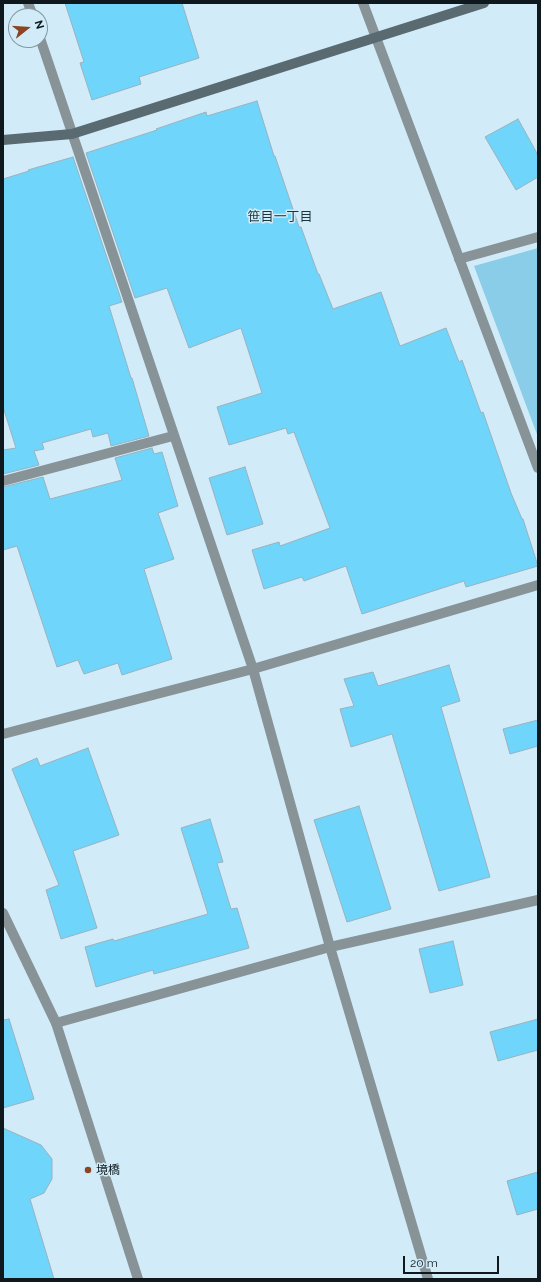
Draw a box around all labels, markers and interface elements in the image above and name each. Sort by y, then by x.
north arrow [8,8,48,48]
text: N [32,19,46,31]
district label: 笹目一丁目 [248,209,312,225]
place label: 境橋 [96,1163,120,1177]
marker: 境橋 [83,1165,93,1175]
scale bar [405,1248,501,1274]
text: 20 m [410,1256,438,1270]

